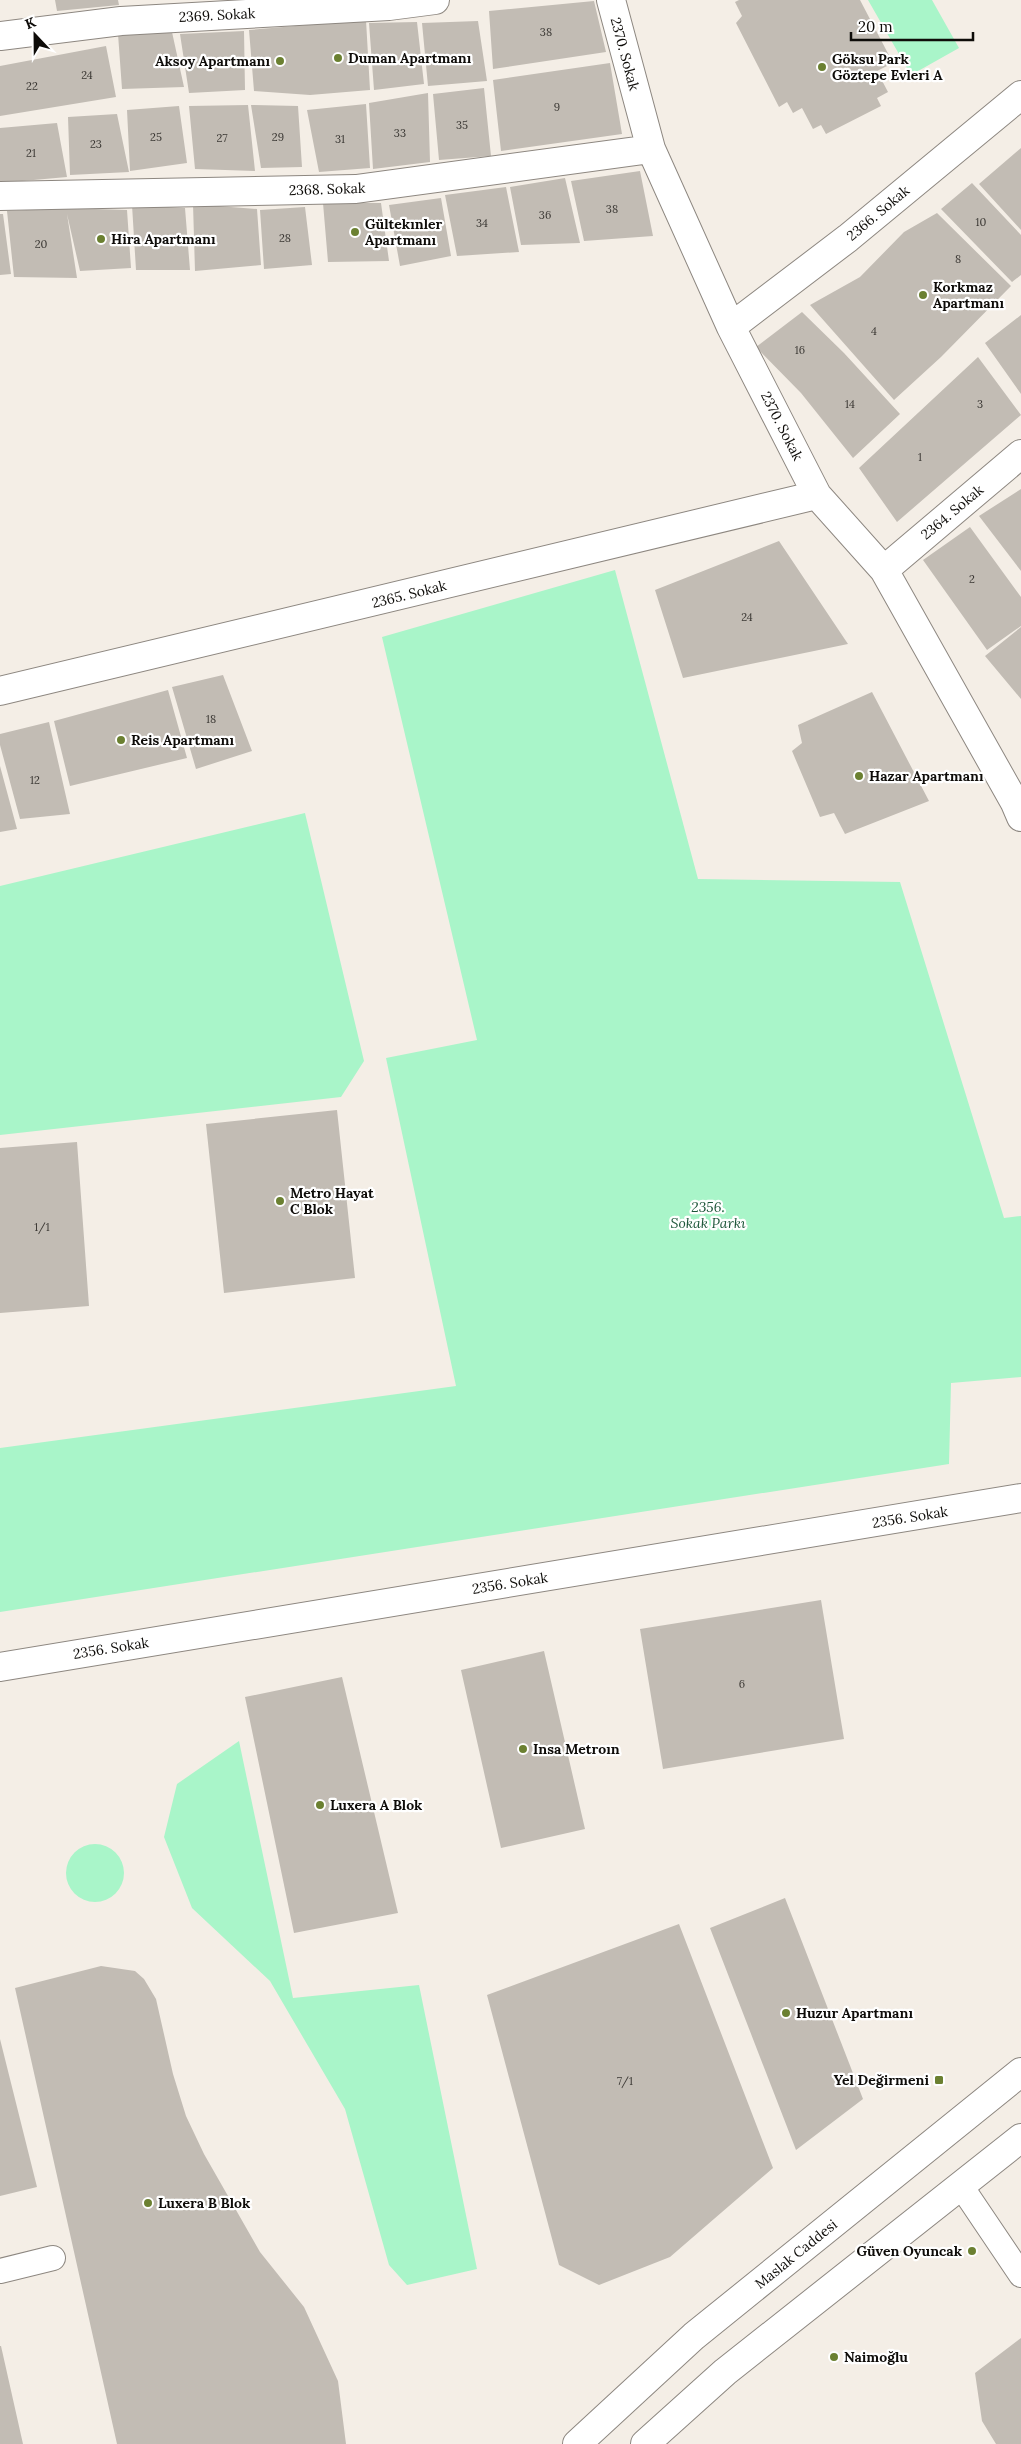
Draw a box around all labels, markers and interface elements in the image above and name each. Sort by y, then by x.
street label: 2369. Sokak [178,4,256,26]
north arrow [10,10,60,60]
scale bar [851,10,974,42]
text: K [22,13,38,33]
street label: 2370. Sokak [607,15,644,93]
text: 20 m [858,17,893,36]
house number: 38 [540,25,552,39]
place label: Duman Apartmanı [348,49,472,67]
place label: Göksu Park Göztepe Evleri A [832,50,943,84]
place label: Aksoy Apartmanı [155,52,270,70]
marker: Duman Apartmanı [332,52,344,64]
marker: Aksoy Apartmanı [274,55,286,67]
marker: Göksu Park Göztepe Evleri A [816,61,828,73]
house number: 24 [81,68,93,82]
house number: 22 [26,79,38,93]
house number: 9 [554,100,560,114]
house number: 35 [456,118,468,132]
house number: 33 [394,126,406,140]
house number: 25 [150,130,162,144]
house number: 29 [272,130,284,144]
house number: 27 [217,131,227,145]
house number: 31 [335,132,345,146]
house number: 23 [90,137,102,151]
house number: 21 [26,146,36,160]
street label: 2368. Sokak [288,179,366,199]
street label: 2366. Sokak [843,181,914,245]
house number: 38 [606,202,618,216]
house number: 36 [539,208,551,222]
place label: Gültekınler Apartmanı [365,215,443,249]
house number: 10 [976,215,987,229]
house number: 34 [476,216,488,230]
marker: Gültekınler Apartmanı [349,226,361,238]
place label: Hira Apartmanı [111,230,216,248]
house number: 28 [279,231,291,245]
marker: Hira Apartmanı [95,233,107,245]
house number: 20 [35,237,48,251]
house number: 8 [955,252,961,266]
place label: Korkmaz Apartmanı [933,278,1005,312]
marker: Korkmaz Apartmanı [917,289,929,301]
house number: 4 [871,324,877,338]
house number: 16 [795,343,805,357]
street label: 2370. Sokak [757,388,807,464]
house number: 14 [845,397,855,411]
house number: 3 [977,397,983,411]
house number: 1 [918,450,922,464]
street label: 2364. Sokak [917,480,987,543]
house number: 2 [969,572,975,586]
street label: 2365. Sokak [370,576,449,612]
house number: 24 [741,610,753,624]
house number: 18 [206,712,216,726]
place label: Reis Apartmanı [131,731,235,749]
marker: Reis Apartmanı [115,734,127,746]
place label: Hazar Apartmanı [869,767,984,785]
marker: Hazar Apartmanı [853,770,865,782]
house number: 12 [30,773,40,787]
place label: Metro Hayat C Blok [290,1184,374,1218]
marker: Metro Hayat C Blok [274,1195,286,1207]
park label: 2356. Sokak Parkı [670,1198,746,1232]
house number: 1/1 [34,1220,50,1235]
street label: 2356. Sokak [871,1502,950,1532]
street label: 2356. Sokak [471,1568,550,1598]
street label: 2356. Sokak [72,1633,151,1663]
house number: 6 [739,1677,745,1691]
place label: Insa Metroın [533,1740,620,1758]
marker: Insa Metroın [517,1743,529,1755]
place label: Luxera A Blok [330,1796,423,1814]
marker: Luxera A Blok [314,1799,326,1811]
place label: Huzur Apartmanı [796,2004,913,2022]
marker: Huzur Apartmanı [780,2007,792,2019]
place label: Yel Değirmeni [834,2071,929,2089]
house number: 7/1 [617,2074,633,2089]
marker: Yel Değirmeni [933,2074,945,2086]
place label: Luxera B Blok [158,2194,251,2212]
marker: Luxera B Blok [142,2197,154,2209]
street label: Maslak Caddesi [751,2215,841,2293]
place label: Güven Oyuncak [856,2242,963,2260]
marker: Güven Oyuncak [966,2245,978,2257]
place label: Naimoğlu [844,2348,908,2366]
marker: Naimoğlu [828,2351,840,2363]

